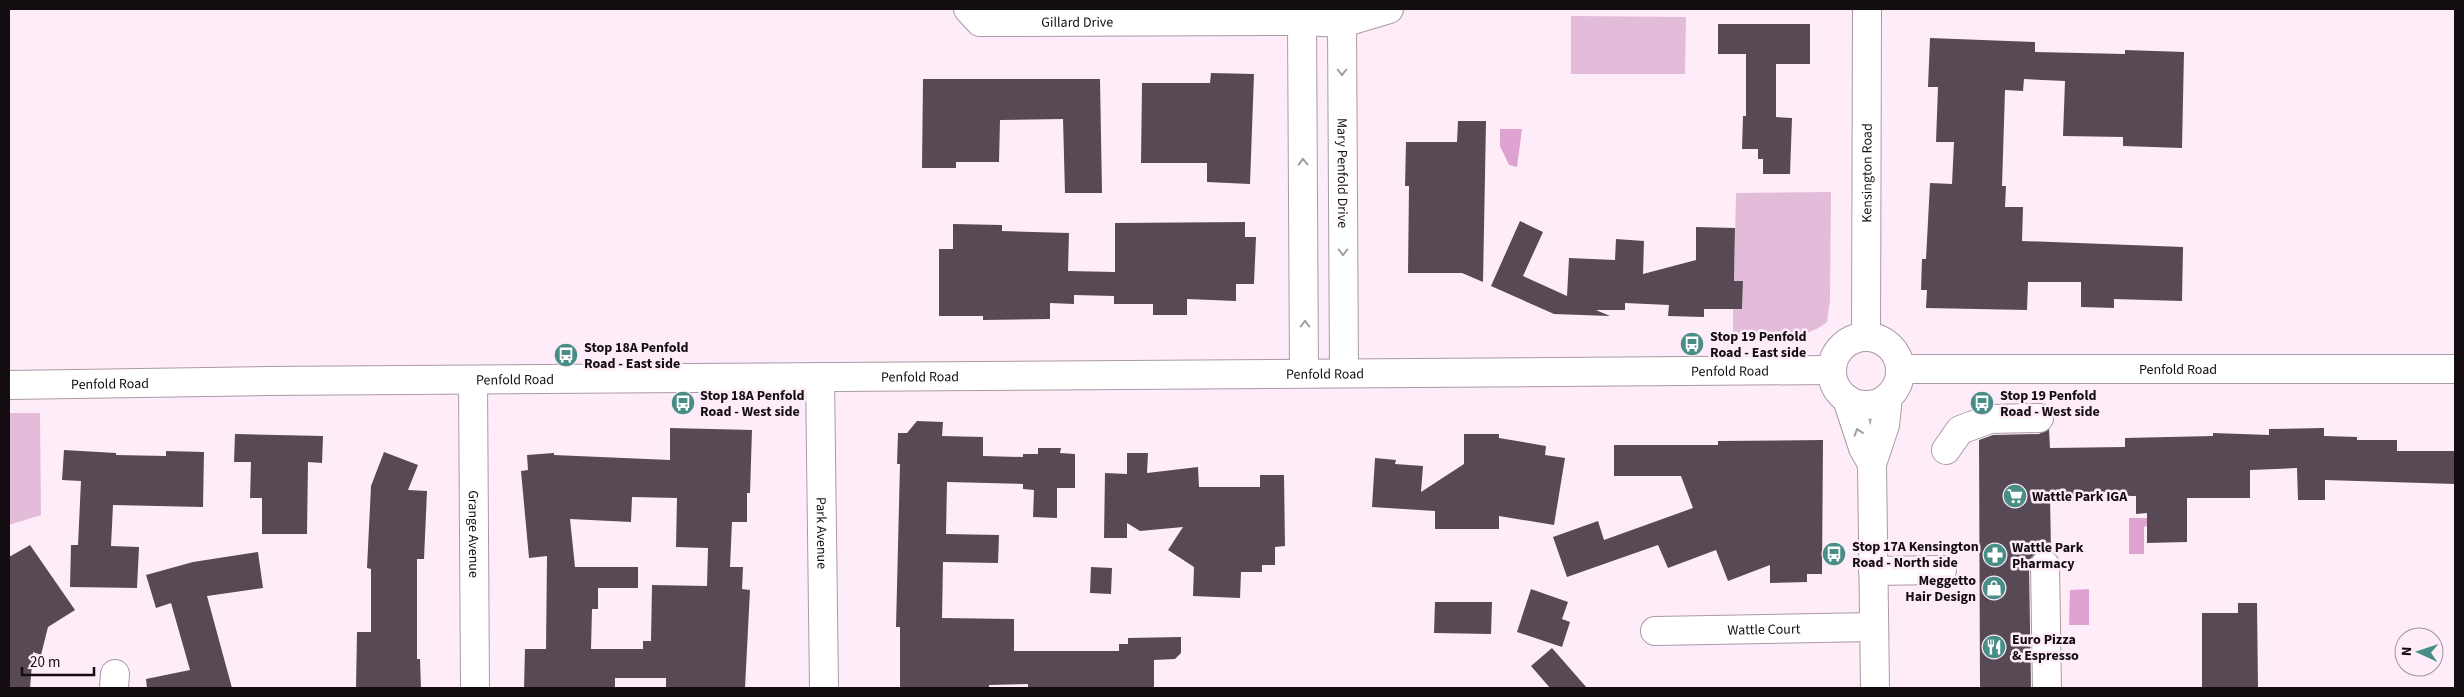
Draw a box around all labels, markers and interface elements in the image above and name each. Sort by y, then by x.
street label: Gillard Drive [1041,13,1113,33]
one-way arrow [1337,68,1347,76]
street label: Mary Penfold Drive [1332,118,1352,228]
street label: Kensington Road [1857,123,1878,223]
one-way arrow [1298,157,1308,165]
one-way arrow [1338,248,1348,256]
one-way arrow [1300,320,1310,328]
place label: Stop 19 Penfold Road - East side [1710,327,1806,363]
bus stop icon: Stop 19 Penfold Road - East side [1679,331,1705,357]
place label: Stop 18A Penfold Road - East side [584,338,688,374]
bus stop icon: Stop 18A Penfold Road - East side [553,342,579,368]
street label: Penfold Road [2139,360,2217,380]
street label: Penfold Road [1691,361,1769,382]
street label: Penfold Road [1286,364,1364,385]
street label: Penfold Road [881,367,959,388]
street label: Penfold Road [476,370,554,391]
street label: Penfold Road [71,374,149,395]
place label: Stop 18A Penfold Road - West side [700,386,804,422]
place label: Stop 19 Penfold Road - West side [2000,386,2100,422]
bus stop icon: Stop 18A Penfold Road - West side [670,390,696,416]
bus stop icon: Stop 19 Penfold Road - West side [1969,390,1995,416]
one-way arrow [1854,428,1864,437]
supermarket icon: Wattle Park IGA [2002,483,2028,509]
place label: Wattle Park IGA [2032,487,2128,507]
street label: Grange Avenue [463,490,483,578]
street label: Park Avenue [811,497,831,569]
place label: Stop 17A Kensington Road - North side [1852,537,1979,573]
place label: Wattle Park Pharmacy [2012,538,2084,574]
bus stop icon: Stop 17A Kensington Road - North side [1821,541,1847,567]
pharmacy icon: Wattle Park Pharmacy [1982,542,2008,568]
place label: Meggetto Hair Design [1905,571,1976,607]
shop icon: Meggetto Hair Design [1981,575,2007,601]
street label: Wattle Court [1727,619,1801,641]
north arrow [2394,627,2444,677]
place label: Euro Pizza & Espresso [2012,630,2079,666]
restaurant icon: Euro Pizza & Espresso [1981,634,2007,660]
scale bar [22,644,95,676]
text: N [2397,646,2417,657]
text: 20 m [30,652,60,673]

